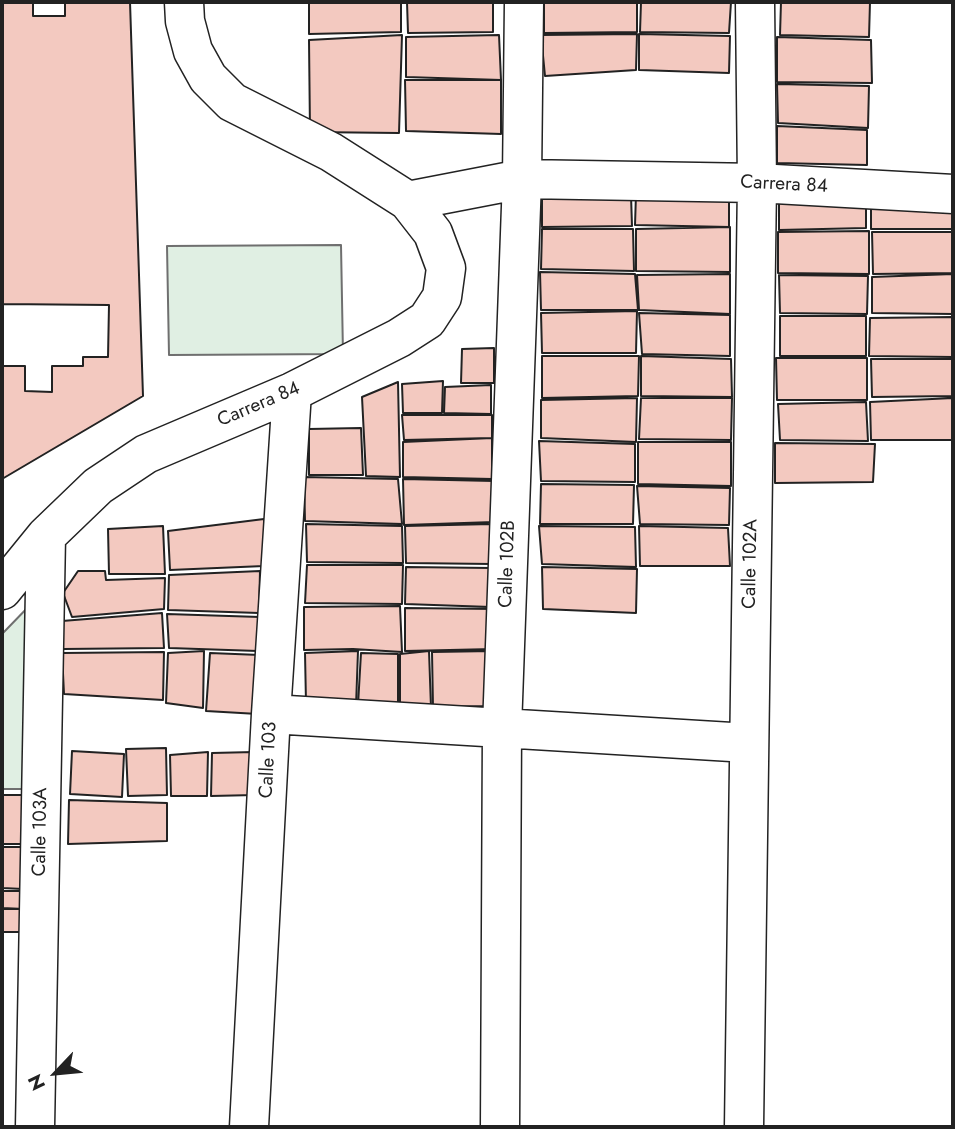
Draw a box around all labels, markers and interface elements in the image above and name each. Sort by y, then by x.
street label: Carrera 84 [740,171,828,199]
street label: Carrera 84 [214,377,304,433]
street label: Calle 102A [739,519,763,609]
street label: Calle 102B [495,520,521,608]
street label: Calle 103 [256,721,282,799]
street label: Calle 103A [29,787,53,877]
north arrow [21,1038,91,1108]
text: N [21,1070,52,1095]

